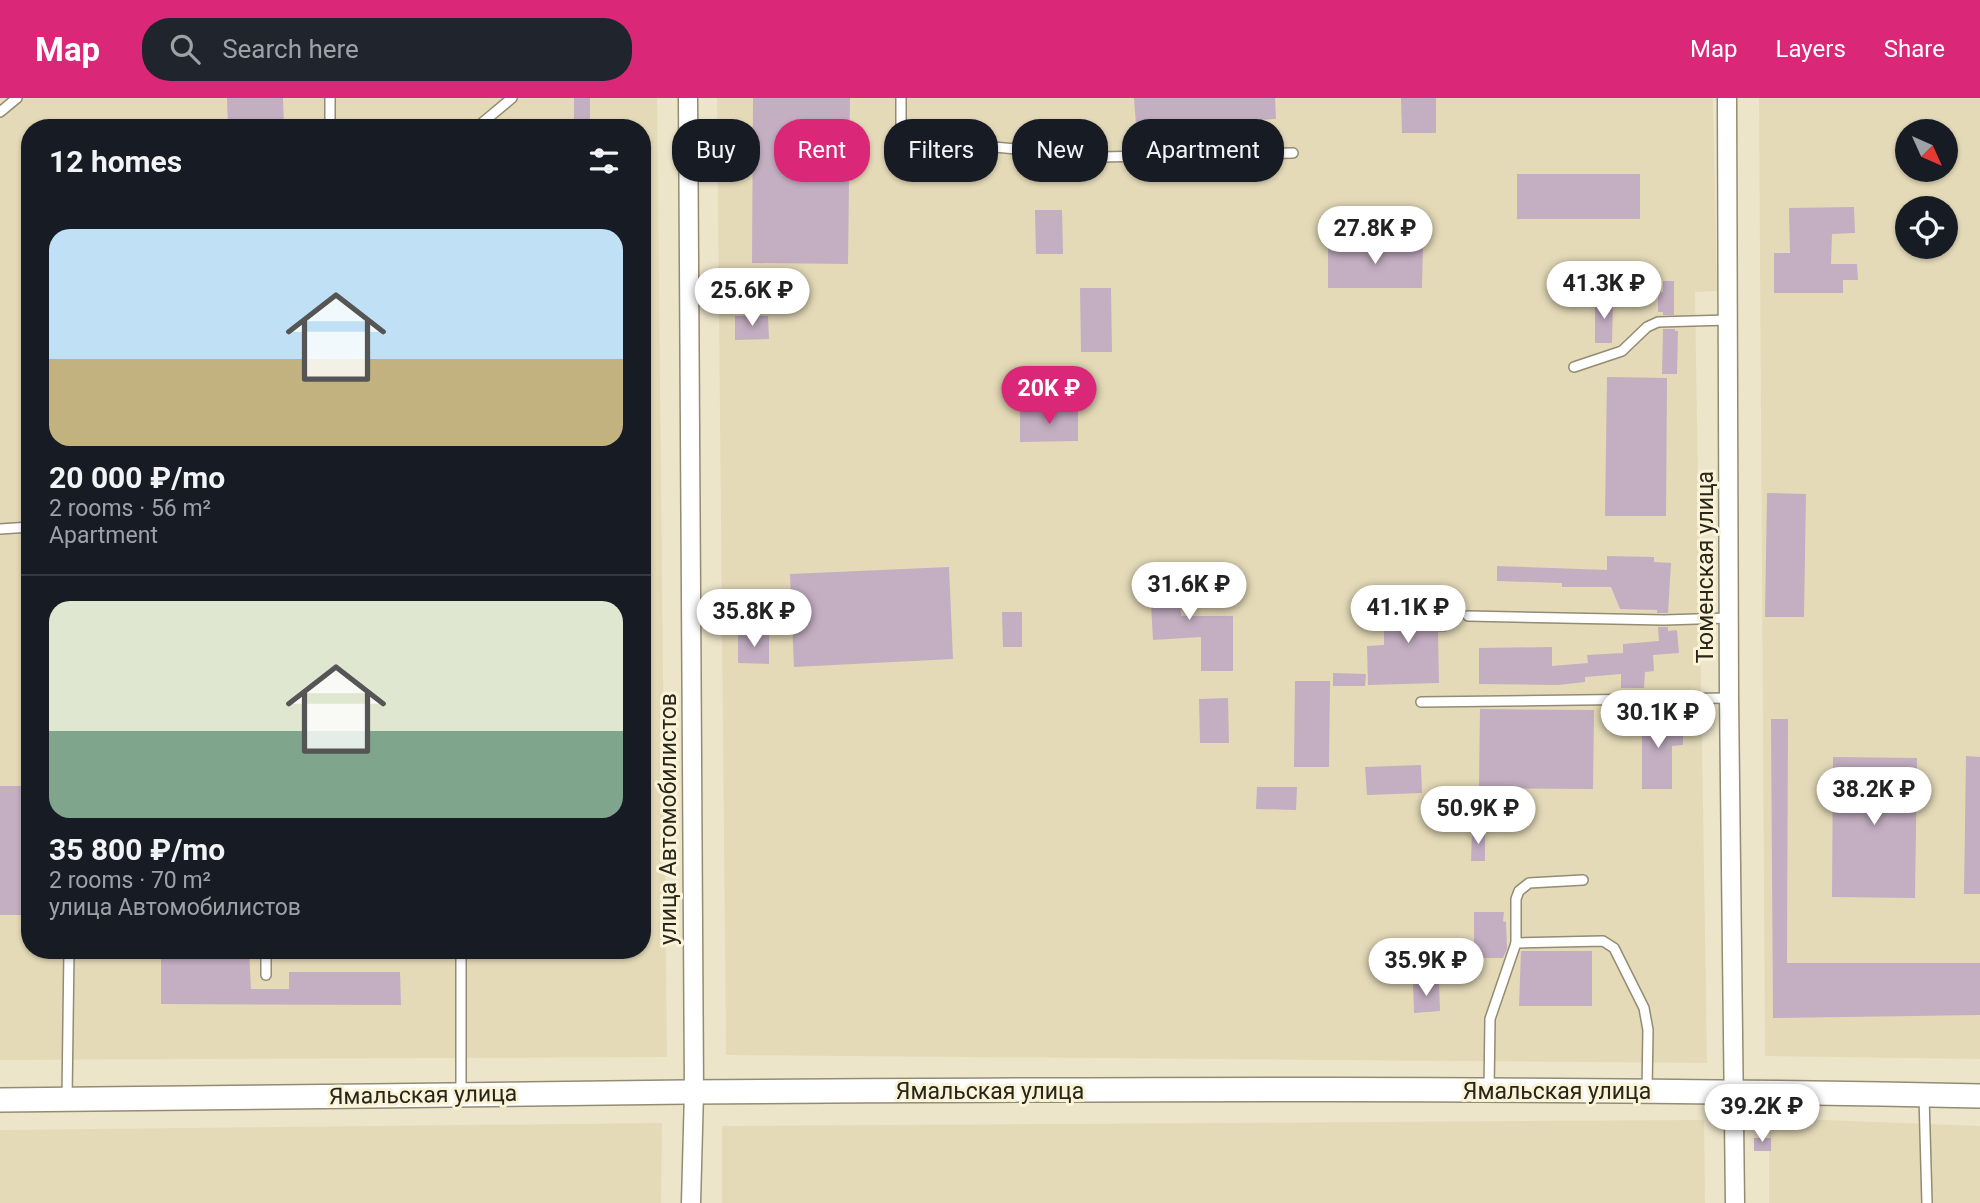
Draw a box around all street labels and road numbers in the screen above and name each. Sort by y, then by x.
street label: Тюменская улица [1692,471,1719,663]
street label: улица Автомобилистов [655,693,682,945]
street label: Ямальская улица [896,1078,1084,1105]
street label: Ямальская улица [1463,1078,1651,1105]
street label: Ямальская улица [329,1080,517,1110]

